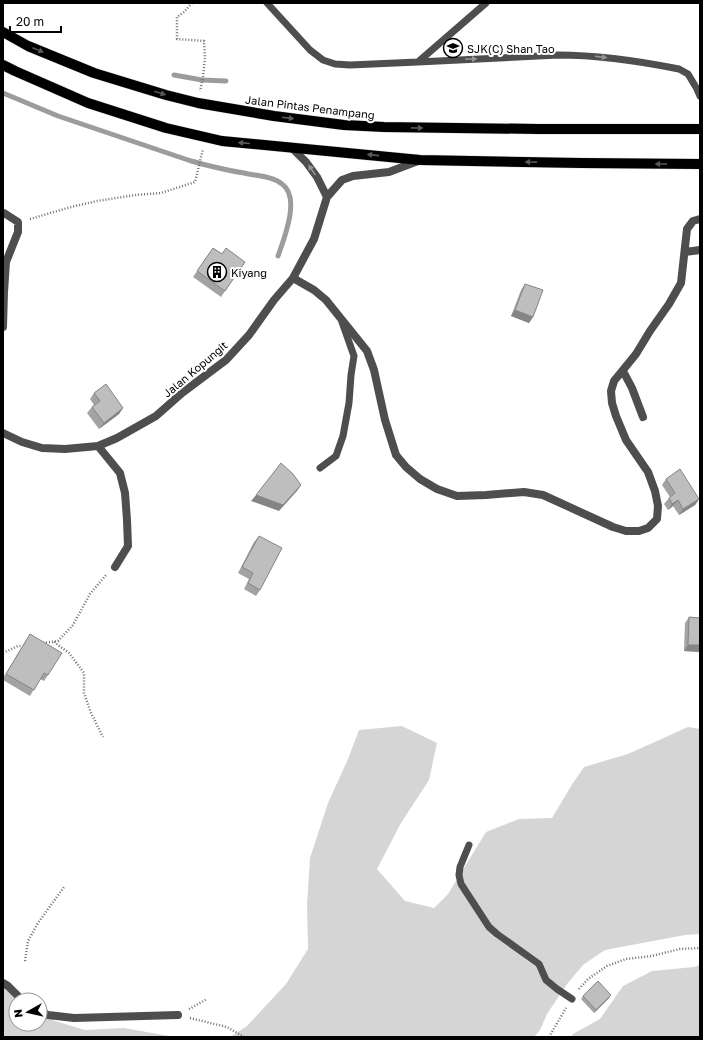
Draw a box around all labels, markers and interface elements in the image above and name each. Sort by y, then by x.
scale bar [10,8,61,34]
text: 20 m [16,14,44,29]
school or university icon: SJK(C) Shan Tao [442,37,464,59]
place label: SJK(C) Shan Tao [467,42,555,55]
one-way arrow [32,47,44,53]
one-way arrow [594,54,607,61]
one-way arrow [465,56,477,63]
one-way arrow [154,90,166,96]
street label: Jalan Pintas Penampang [245,93,375,121]
one-way arrow [282,115,294,121]
one-way arrow [411,125,424,131]
one-way arrow [238,140,250,146]
one-way arrow [367,152,379,159]
one-way arrow [524,159,537,165]
one-way arrow [654,161,667,167]
one-way arrow [308,165,316,175]
building icon: Kiyang [206,261,228,283]
place label: Kiyang [231,266,267,279]
street label: Jalan Kopungit [160,338,230,400]
north arrow [8,992,48,1032]
text: N [11,1008,25,1019]

